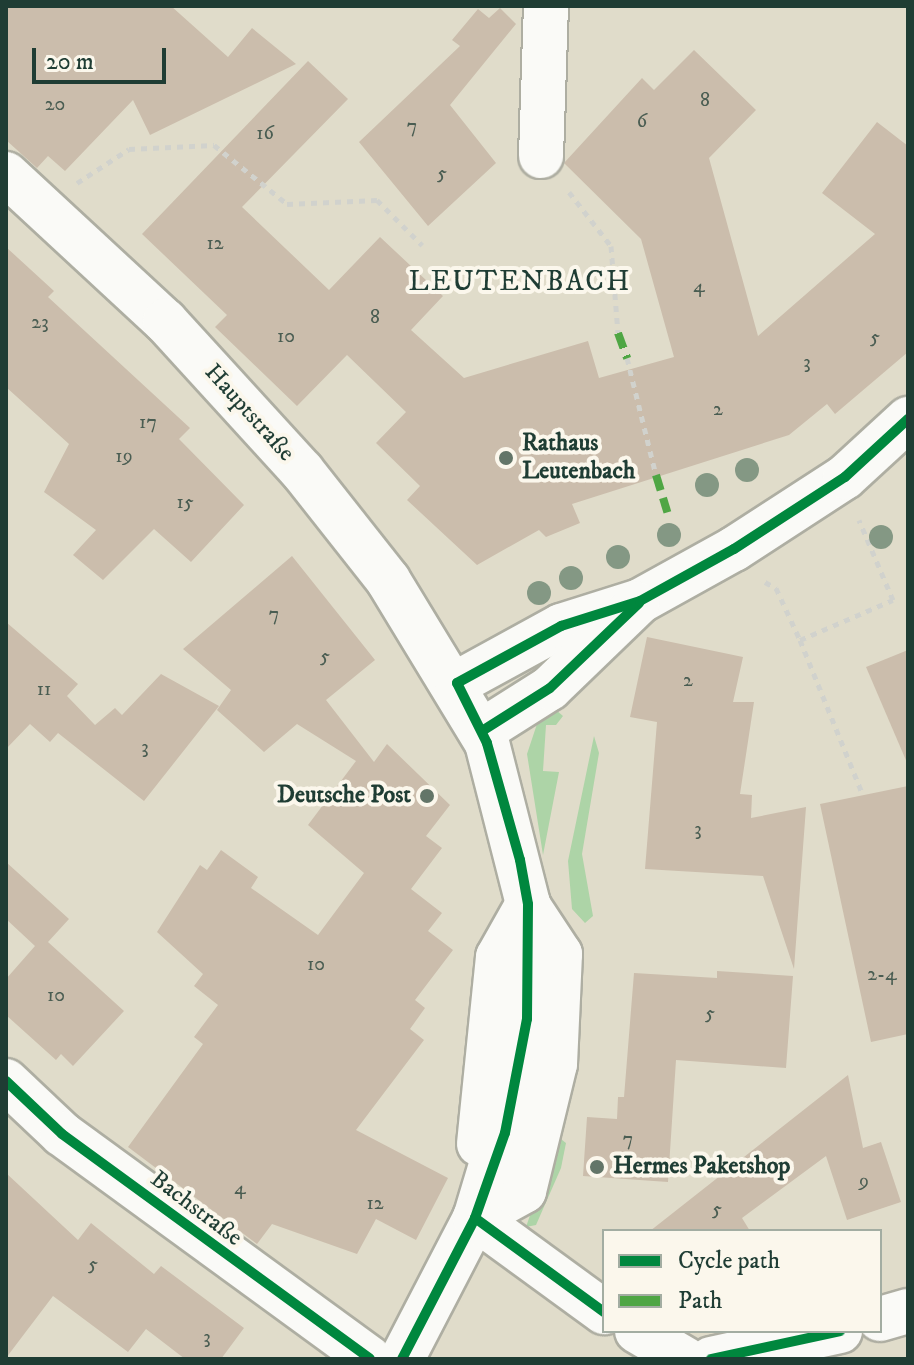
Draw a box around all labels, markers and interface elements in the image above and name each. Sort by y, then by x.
scale bar [36,32,170,82]
text: 20 m [46,47,94,77]
house number: 8 [700,88,710,112]
house number: 20 [45,92,65,116]
house number: 6 [637,109,647,133]
house number: 7 [407,114,417,138]
house number: 16 [256,121,274,145]
house number: 5 [437,161,447,185]
house number: 12 [206,231,224,255]
district label: LEUTENBACH [409,265,631,299]
house number: 4 [693,274,705,298]
house number: 8 [370,305,380,329]
house number: 23 [31,310,49,334]
house number: 10 [277,324,295,348]
house number: 5 [870,325,880,349]
house number: 3 [803,350,811,374]
street label: Hauptstraße [198,358,300,468]
house number: 2 [713,397,723,421]
house number: 17 [139,410,157,434]
place label: Rathaus Leutenbach [522,430,635,486]
house number: 19 [115,444,133,468]
marker: Rathaus Leutenbach [497,449,515,467]
house number: 15 [176,490,194,514]
house number: 7 [269,602,279,626]
house number: 5 [320,644,330,668]
house number: 2 [683,668,693,692]
house number: 11 [37,677,51,701]
house number: 3 [141,735,149,759]
place label: Deutsche Post [277,782,411,810]
marker: Deutsche Post [418,787,436,805]
house number: 3 [694,817,702,841]
house number: 10 [307,952,325,976]
house number: 2-4 [867,962,897,986]
house number: 10 [47,983,65,1007]
house number: 5 [705,1001,715,1025]
house number: 7 [623,1127,633,1151]
place label: Hermes Paketshop [613,1153,790,1181]
marker: Hermes Paketshop [588,1158,606,1176]
street label: Bachstraße [144,1165,248,1253]
house number: 9 [859,1169,869,1193]
house number: 4 [234,1176,246,1200]
house number: 12 [366,1191,384,1215]
house number: 5 [712,1197,722,1221]
legend [602,1229,882,1333]
text: Cycle path [678,1246,780,1276]
house number: 5 [88,1252,98,1276]
text: Path [678,1286,722,1316]
house number: 3 [203,1325,211,1349]

